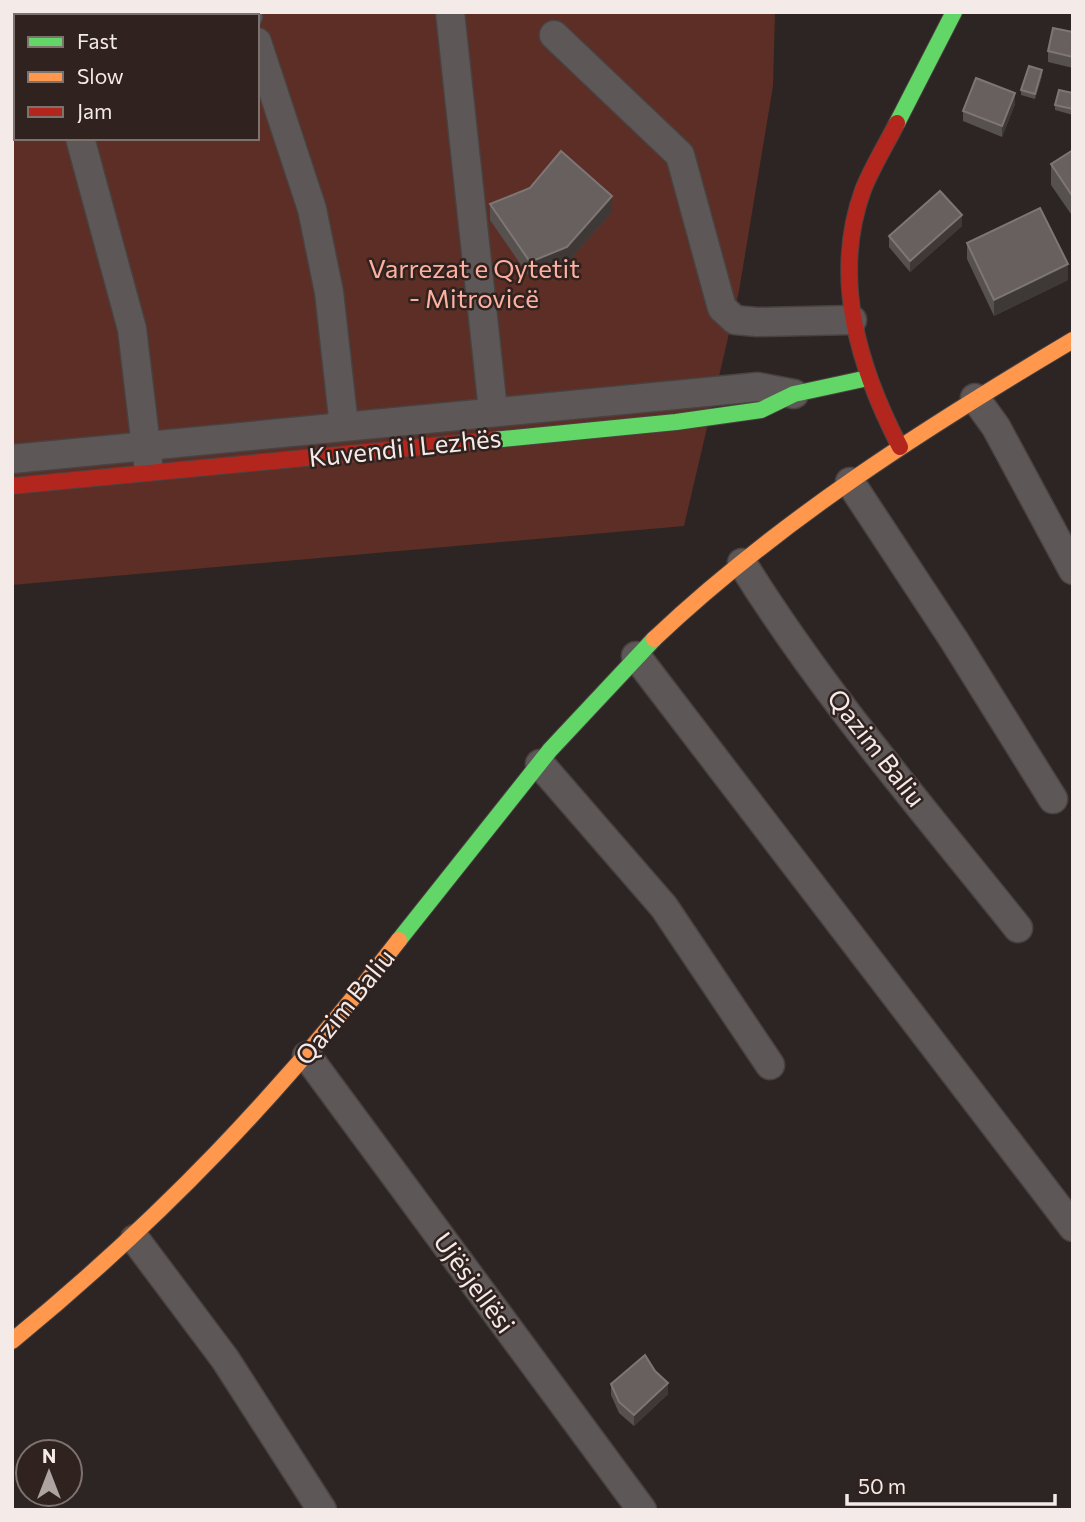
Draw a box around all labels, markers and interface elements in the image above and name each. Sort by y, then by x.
legend [14,14,259,140]
text: Fast [77,28,118,53]
text: Slow [77,63,124,88]
text: Jam [77,98,112,123]
park label: Varrezat e Qytetit - Mitrovicë [368,252,580,313]
street label: Kuvendi i Lezhës [307,421,503,472]
street label: Qazim Baliu [822,682,933,812]
street label: Qazim Baliu [288,942,400,1070]
street label: Ujësjellësi [428,1226,522,1339]
north arrow [14,1438,84,1508]
text: N [42,1444,56,1467]
scale bar [847,1462,1055,1506]
text: 50 m [858,1473,906,1498]

